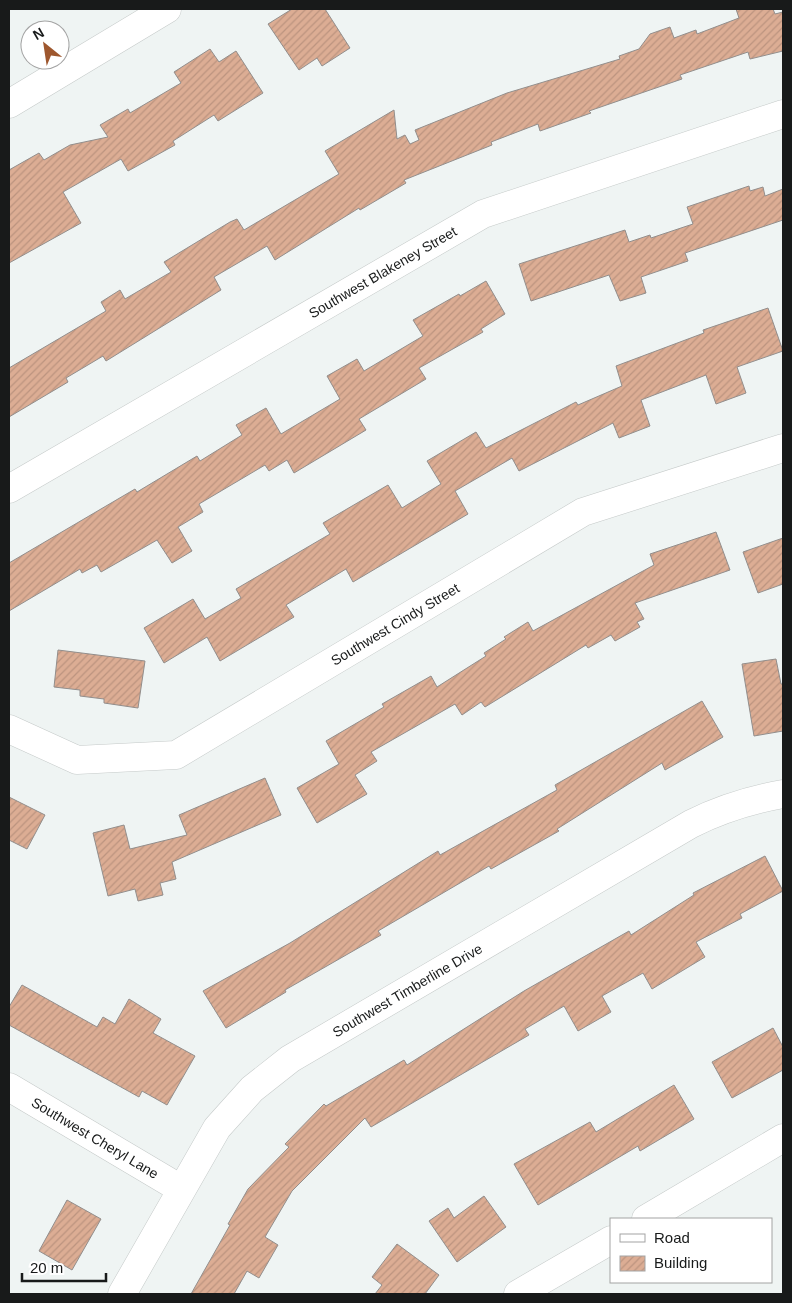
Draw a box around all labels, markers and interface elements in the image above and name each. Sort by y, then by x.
north arrow [20,20,70,70]
text: N [30,24,47,43]
street label: Southwest Blakeney Street [306,223,460,321]
street label: Southwest Cindy Street [328,580,462,669]
street label: Southwest Timberline Drive [330,940,485,1040]
street label: Southwest Cheryl Lane [29,1094,162,1182]
legend [610,1218,772,1283]
text: Road [654,1229,690,1246]
scale bar [22,1250,106,1282]
text: Building [654,1254,707,1271]
text: 20 m [30,1259,63,1276]

